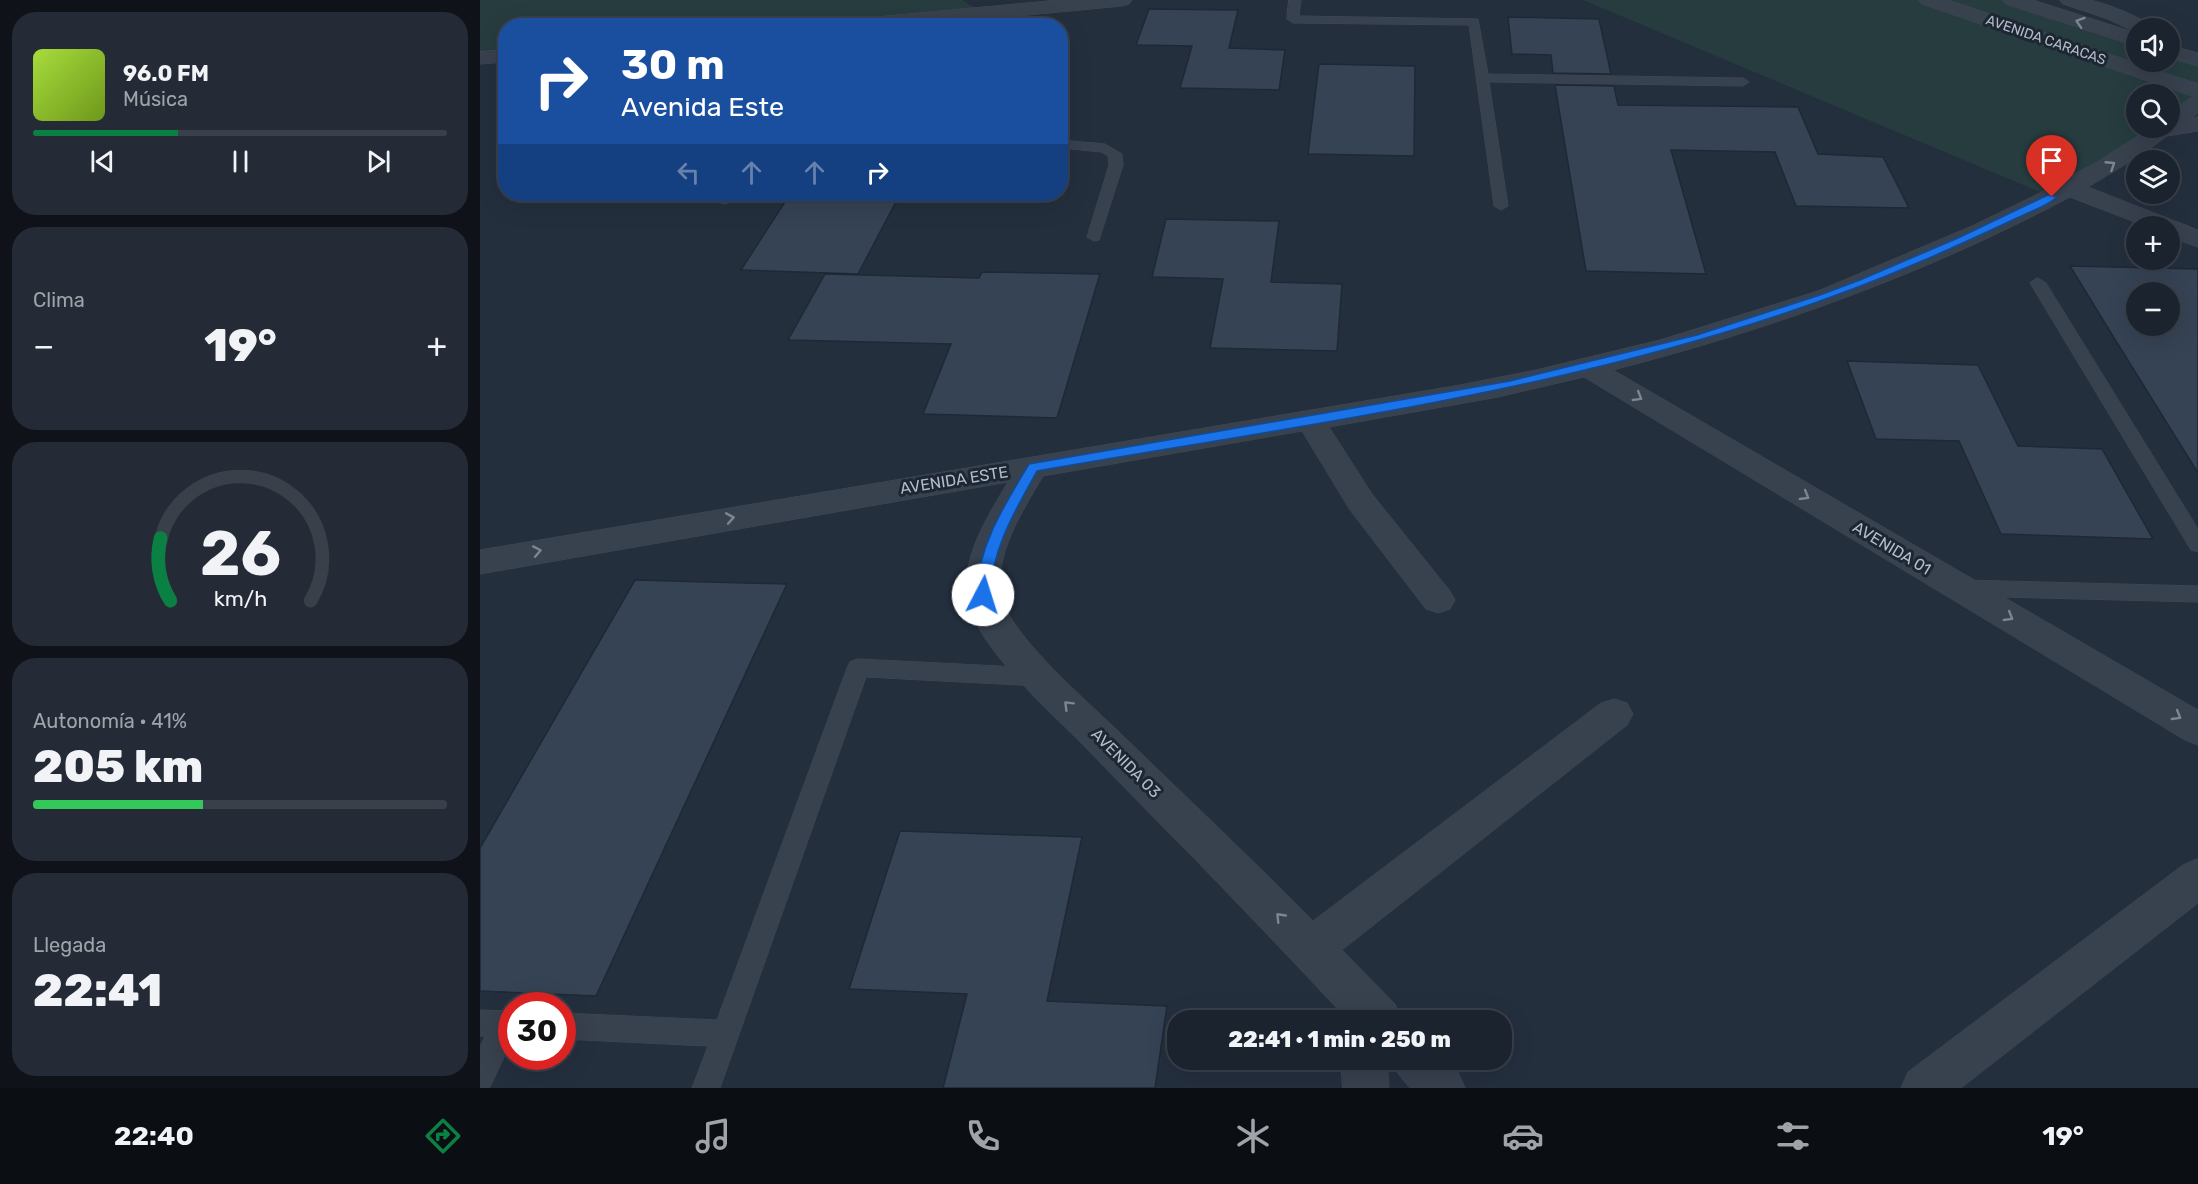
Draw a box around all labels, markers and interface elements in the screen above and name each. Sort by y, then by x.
street label: AVENIDA CARACAS [1984,11,2109,69]
one-way arrow [2075,17,2086,29]
map controls [2126,18,2180,336]
button: sound [2126,18,2180,72]
text: 30 m [621,40,725,90]
icon: right [522,42,600,120]
text: 96.0 FM [123,60,209,87]
button: search [2126,84,2180,138]
text: Música [123,87,188,111]
text: Avenida Este [621,91,784,123]
pin [2026,135,2077,197]
icon: arrive [2035,144,2068,177]
icon: previous [86,145,119,178]
icon: pause [224,145,257,178]
icon: next [362,145,395,178]
button: layers [2126,150,2180,204]
icon: left [672,156,705,189]
icon: ahead [735,156,768,189]
icon: ahead [798,156,831,189]
icon: right [861,156,894,189]
one-way arrow [2105,160,2115,172]
button: + [2126,216,2180,270]
button: − [2126,282,2180,336]
text: Clima [33,288,85,312]
text: 19° [204,319,277,372]
text: − [33,326,54,365]
text: + [426,326,447,365]
one-way arrow [1631,390,1642,401]
street label: AVENIDA ESTE [899,462,1009,498]
one-way arrow [1799,489,1809,501]
one-way arrow [724,512,734,525]
text: 26 [199,517,281,591]
street label: AVENIDA 01 [1850,517,1934,579]
one-way arrow [532,545,542,558]
position arrow [951,563,1015,627]
text: km/h [213,586,267,611]
one-way arrow [2003,610,2013,621]
one-way arrow [1064,702,1075,713]
text: Autonomía · 41% [33,709,187,733]
one-way arrow [2171,709,2181,721]
street label: AVENIDA 03 [1087,724,1165,802]
text: 205 km [33,740,203,793]
one-way arrow [1277,913,1288,924]
text: Llegada [33,933,106,957]
text: 22:41 [33,964,162,1017]
speed limit sign: 30 [498,992,576,1070]
text: 22:41 · 1 min · 250 m [1228,1026,1451,1053]
icon: directions [422,1115,464,1157]
icon: music [692,1115,734,1157]
icon: phone [962,1115,1004,1157]
icon: climate [1232,1115,1274,1157]
icon: car [1502,1115,1544,1157]
icon: filters [1772,1115,1814,1157]
text: 22:40 [114,1120,194,1152]
text: 19° [2042,1120,2084,1152]

